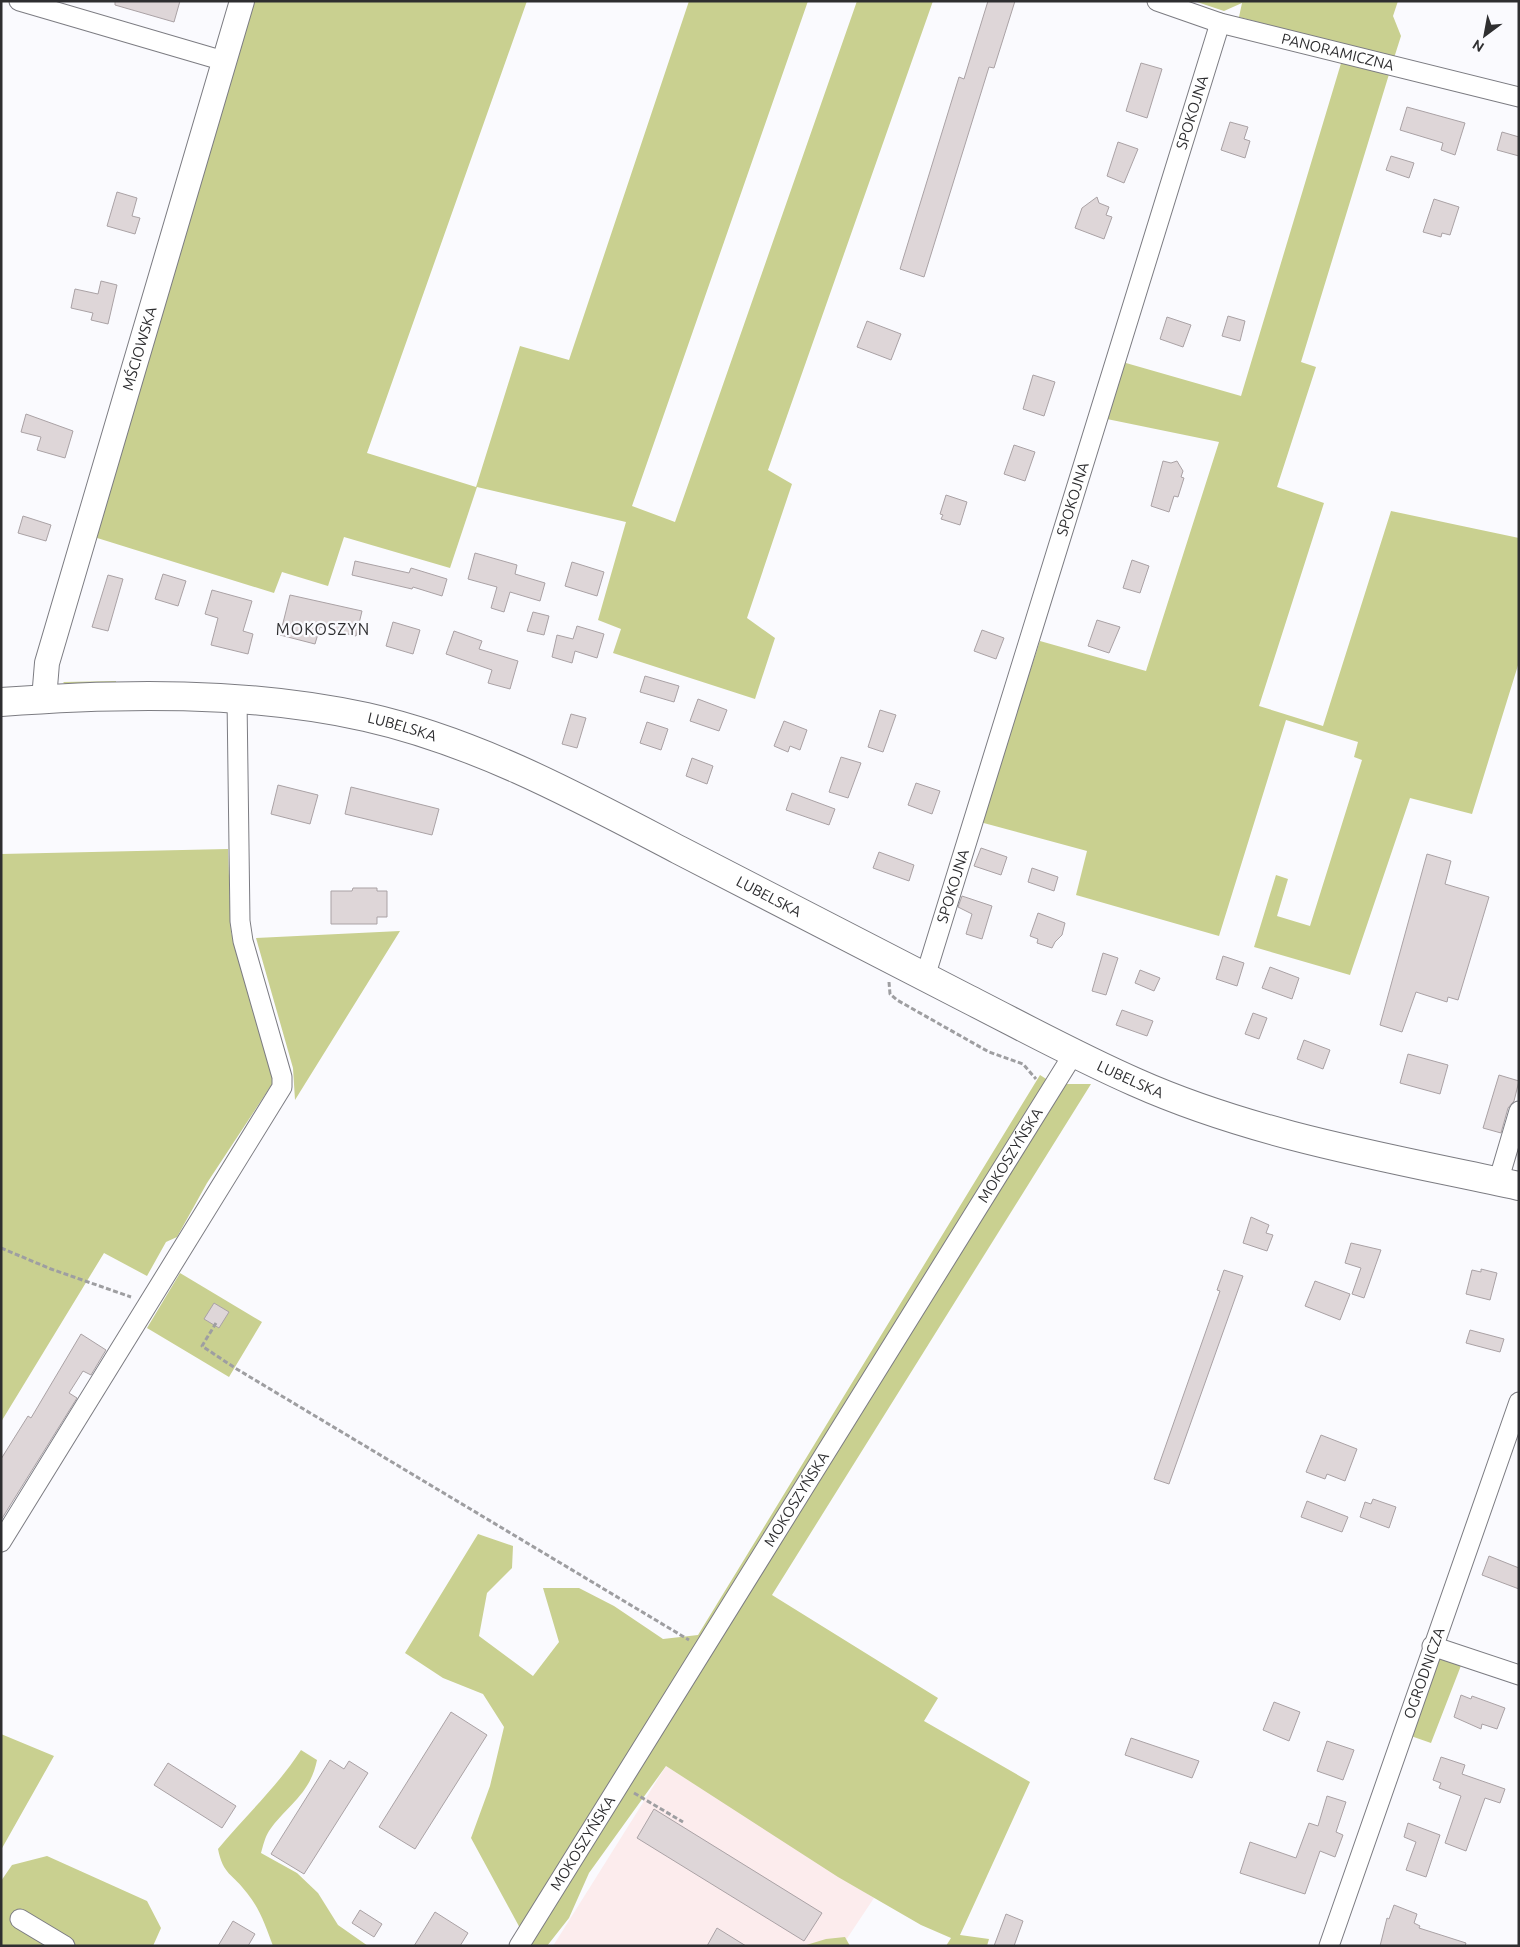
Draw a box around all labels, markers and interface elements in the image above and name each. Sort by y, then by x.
north arrow [1460,10,1510,60]
street label: PANORAMICZNA [1280,30,1396,74]
text: N [1469,36,1487,56]
street label: SPOKOJNA [1172,73,1211,151]
street label: MŚCIOWSKA [119,304,160,392]
street label: SPOKOJNA [1053,460,1092,538]
district label: MOKOSZYN [276,620,370,638]
street label: LUBELSKA [366,709,439,745]
street label: SPOKOJNA [933,847,972,925]
street label: LUBELSKA [734,872,805,920]
street label: LUBELSKA [1094,1057,1166,1101]
street label: MOKOSZYŃSKA [974,1104,1046,1205]
street label: MOKOSZYŃSKA [760,1448,832,1549]
street label: OGRODNICZA [1400,1625,1448,1721]
street label: MOKOSZYŃSKA [547,1792,618,1893]

